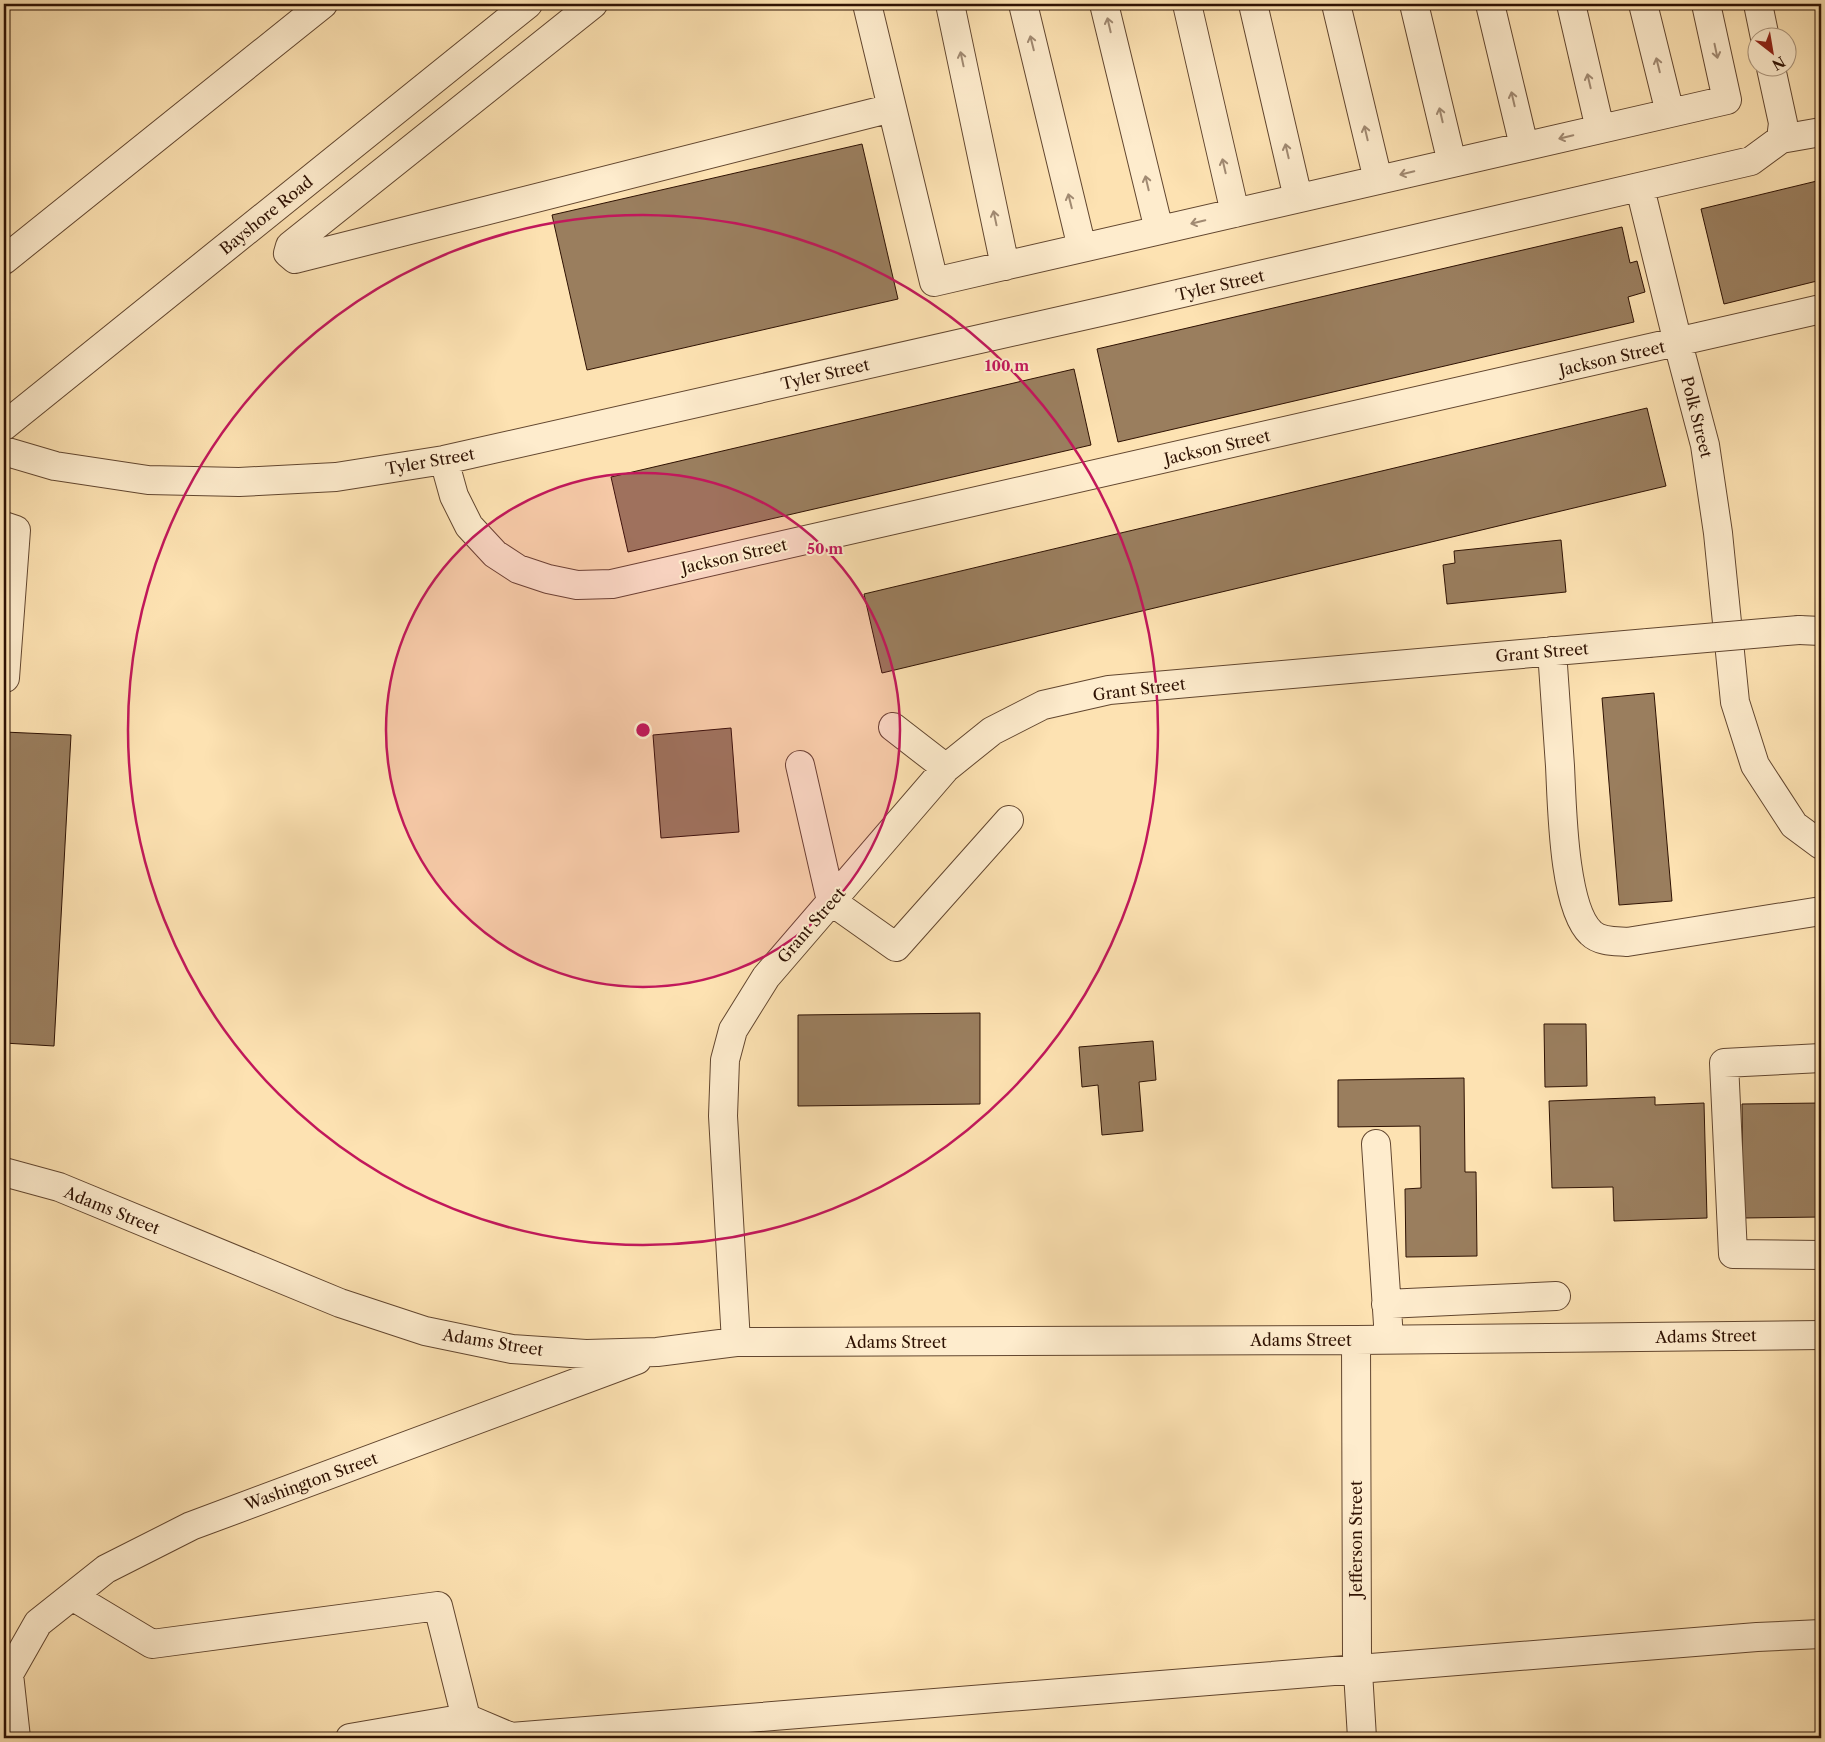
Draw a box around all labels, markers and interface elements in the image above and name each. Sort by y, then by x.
one-way arrow [1104,17,1113,33]
north arrow [1748,28,1798,78]
one-way arrow [1027,35,1036,51]
one-way arrow [1712,43,1721,59]
one-way arrow [956,52,966,68]
text: N [1769,52,1789,74]
one-way arrow [1653,58,1662,74]
one-way arrow [1584,74,1593,90]
one-way arrow [1508,91,1517,107]
one-way arrow [1436,108,1445,124]
one-way arrow [1361,125,1370,141]
one-way arrow [1558,133,1574,142]
one-way arrow [1282,143,1291,159]
one-way arrow [1219,158,1228,174]
one-way arrow [1400,169,1416,178]
street label: Bayshore Road [215,171,317,259]
one-way arrow [1142,175,1151,191]
one-way arrow [1065,193,1074,209]
one-way arrow [990,211,999,227]
one-way arrow [1190,217,1206,227]
street label: Tyler Street [1174,265,1266,305]
street label: Jackson Street [1554,336,1667,381]
street label: Tyler Street [779,354,871,394]
text: 100 m [985,356,1029,375]
street label: Polk Street [1677,374,1717,460]
street label: Jackson Street [1159,425,1272,470]
street label: Tyler Street [384,443,476,479]
street label: Jackson Street [676,534,789,579]
text: 50 m [807,539,843,558]
street label: Grant Street [1495,638,1590,666]
street label: Grant Street [1091,673,1187,705]
centre of rings [634,721,652,739]
street label: Grant Street [773,883,849,967]
street label: Adams Street [60,1181,163,1238]
street label: Adams Street [440,1324,545,1360]
street label: Adams Street [1654,1325,1757,1347]
street label: Adams Street [1249,1330,1352,1350]
street label: Adams Street [844,1332,947,1352]
street label: Washington Street [241,1448,380,1515]
street label: Jefferson Street [1346,1480,1366,1601]

